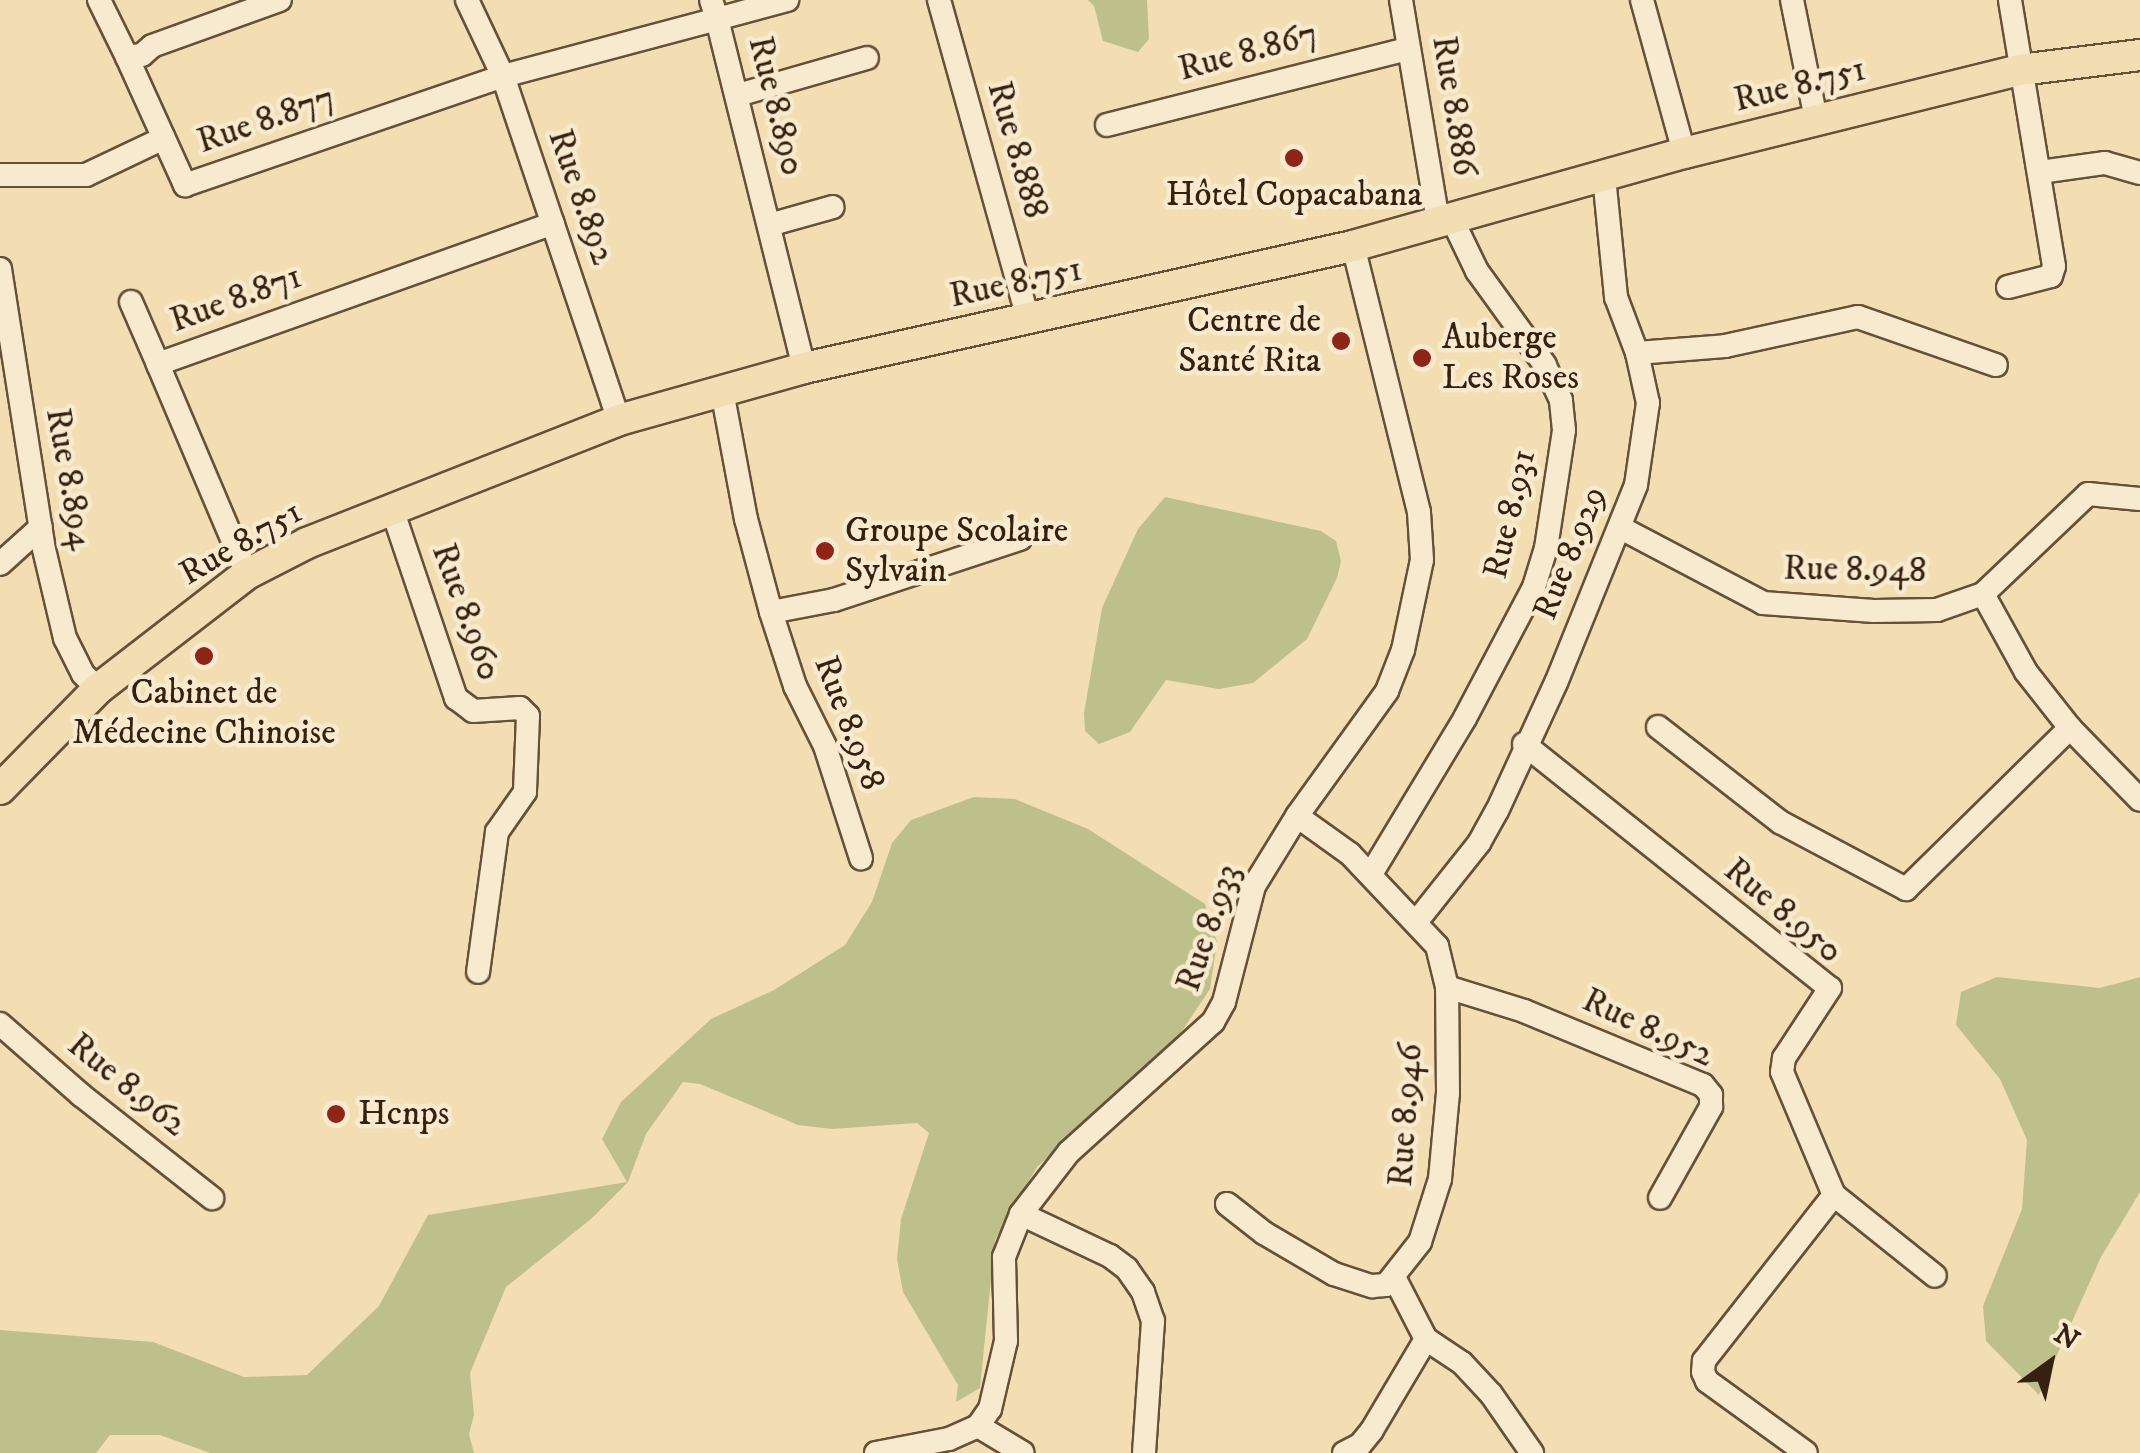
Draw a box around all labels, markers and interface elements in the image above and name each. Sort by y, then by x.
street label: Rue 8.867 [1174,13,1322,91]
street label: Rue 8.890 [738,32,814,180]
street label: Rue 8.886 [1422,33,1486,179]
street label: Rue 8.751 [1730,48,1870,122]
street label: Rue 8.877 [192,77,340,163]
street label: Rue 8.888 [977,77,1057,223]
street label: Rue 8.892 [538,124,624,270]
marker: Hôtel Copacabana [1283,147,1305,169]
place label: Hôtel Copacabana [1166,174,1422,216]
street label: Rue 8.751 [946,248,1086,318]
street label: Rue 8.871 [165,256,307,342]
place label: Centre de Santé Rita [1178,300,1321,382]
place label: Auberge Les Roses [1442,317,1579,399]
marker: Centre de Santé Rita [1330,330,1352,352]
marker: Auberge Les Roses [1411,347,1433,369]
street label: Rue 8.894 [36,405,102,553]
street label: Rue 8.931 [1475,445,1545,583]
street label: Rue 8.929 [1524,480,1616,626]
street label: Rue 8.751 [172,491,310,595]
place label: Groupe Scolaire Sylvain [845,510,1068,592]
street label: Rue 8.960 [422,538,510,686]
marker: Groupe Scolaire Sylvain [814,540,836,562]
street label: Rue 8.948 [1783,548,1927,592]
marker: Cabinet de Médecine Chinoise [193,645,215,667]
street label: Rue 8.958 [804,650,894,796]
place label: Cabinet de Médecine Chinoise [72,672,336,754]
street label: Rue 8.950 [1715,849,1851,973]
street label: Rue 8.933 [1168,859,1250,997]
street label: Rue 8.952 [1576,979,1720,1077]
street label: Rue 8.962 [59,1024,195,1146]
street label: Rue 8.946 [1380,1042,1432,1188]
place label: Hcnps [358,1093,449,1135]
marker: Hcnps [323,1101,349,1127]
north arrow [2000,1313,2100,1413]
text: N [2047,1316,2086,1358]

